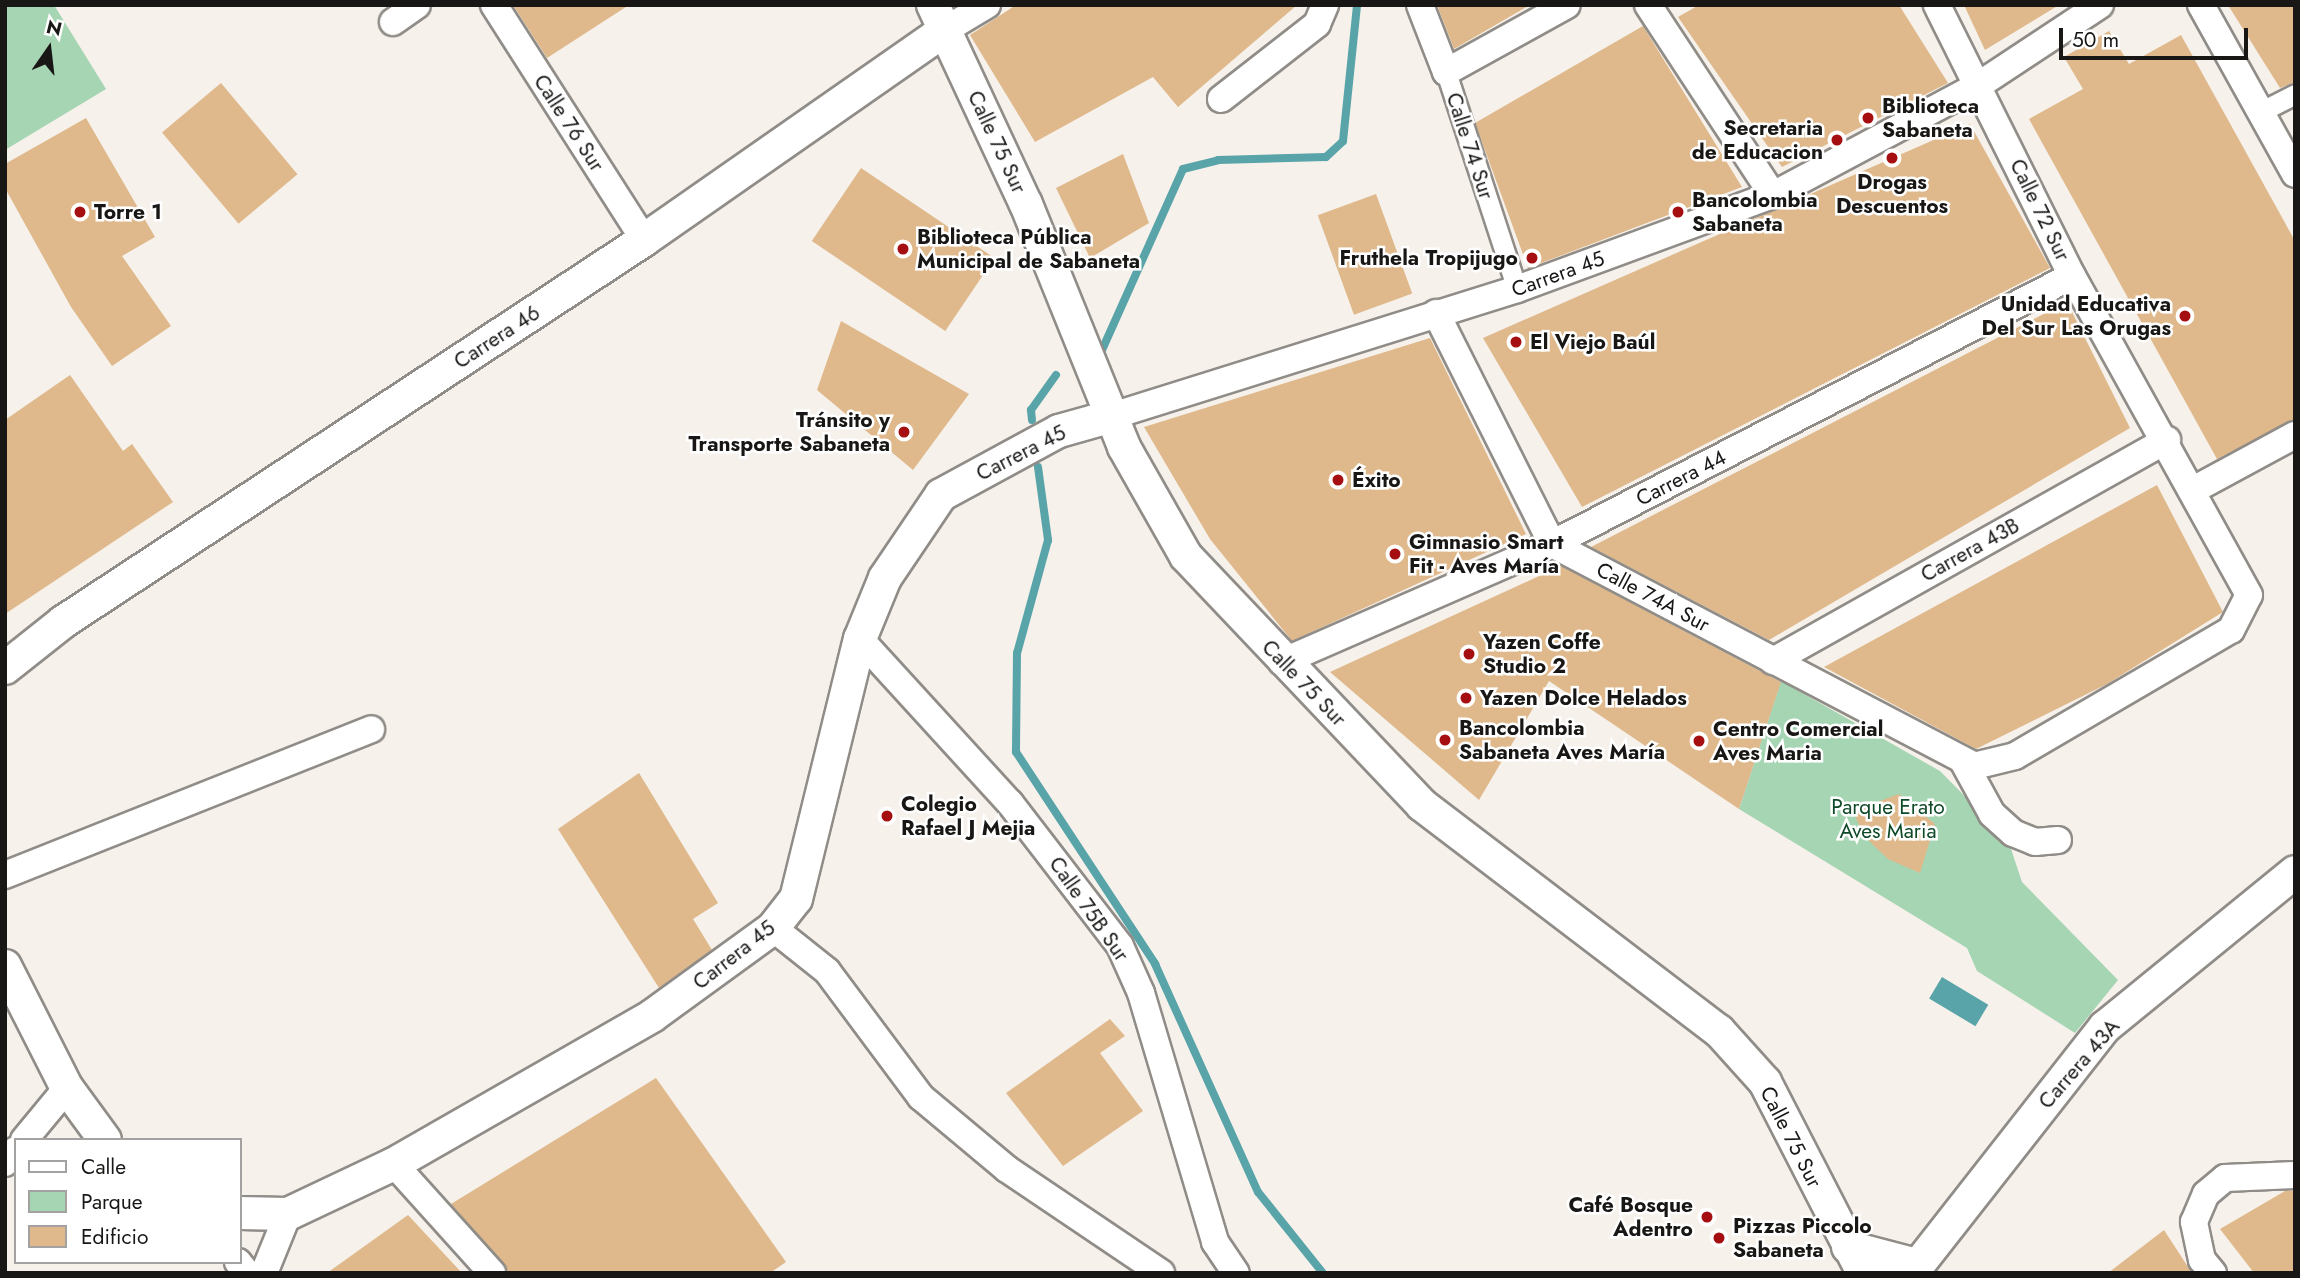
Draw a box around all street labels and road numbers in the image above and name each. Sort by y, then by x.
street label: Calle 76 Sur [528,70,610,176]
street label: Calle 75 Sur [962,87,1032,197]
street label: Calle 74 Sur [1441,90,1499,202]
street label: Calle 72 Sur [2005,155,2075,265]
street label: Carrera 45 [1508,246,1608,302]
street label: Carrera 46 [449,300,545,374]
street label: Carrera 45 [972,420,1070,486]
street label: Carrera 44 [1632,445,1730,511]
street label: Carrera 43B [1916,513,2024,587]
street label: Calle 74A Sur [1592,557,1714,637]
street label: Calle 75 Sur [1257,635,1351,731]
street label: Calle 75B Sur [1044,852,1134,966]
street label: Carrera 45 [688,915,780,995]
street label: Carrera 43A [2033,1014,2125,1114]
street label: Calle 75 Sur [1755,1082,1827,1192]

